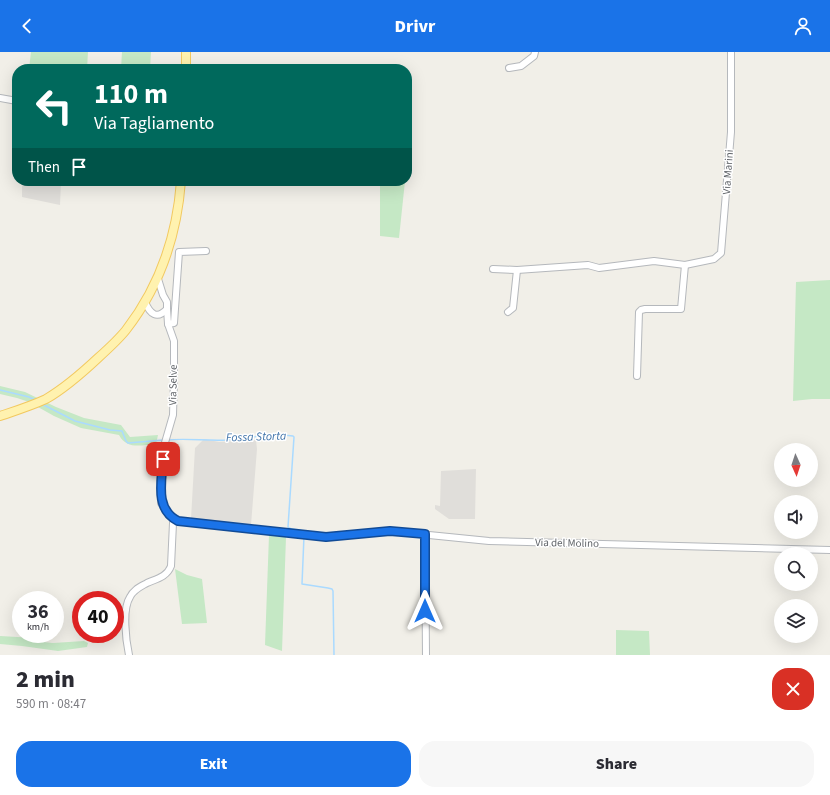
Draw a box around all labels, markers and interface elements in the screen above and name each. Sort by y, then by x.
text: Drivr [395,14,435,39]
icon: back [16,15,38,37]
icon: person [792,15,814,37]
text: 110 m [94,74,168,114]
icon: left [28,80,80,132]
text: Via Tagliamento [94,111,214,136]
street label: Via Marini [719,149,737,195]
icon: arrive [68,156,90,178]
text: Then [28,157,60,178]
street label: Via Selve [165,364,181,406]
water label: Fossa Storta [225,427,287,447]
pin [146,442,180,476]
north arrow [774,443,818,487]
map controls [774,443,818,643]
icon: arrive [152,448,174,470]
button: sound [774,495,818,539]
street label: Via del Molino [535,535,599,551]
button: search [774,547,818,591]
position arrow [404,590,446,632]
speed limit sign: 40 [72,591,124,643]
text: 36 [27,598,49,626]
button: layers [774,599,818,643]
text: km/h [27,620,49,634]
text: 2 min [16,662,75,697]
button: close [772,668,814,710]
text: 590 m · 08:47 [16,695,86,713]
button: Exit [16,741,411,787]
button: Share [419,741,814,787]

